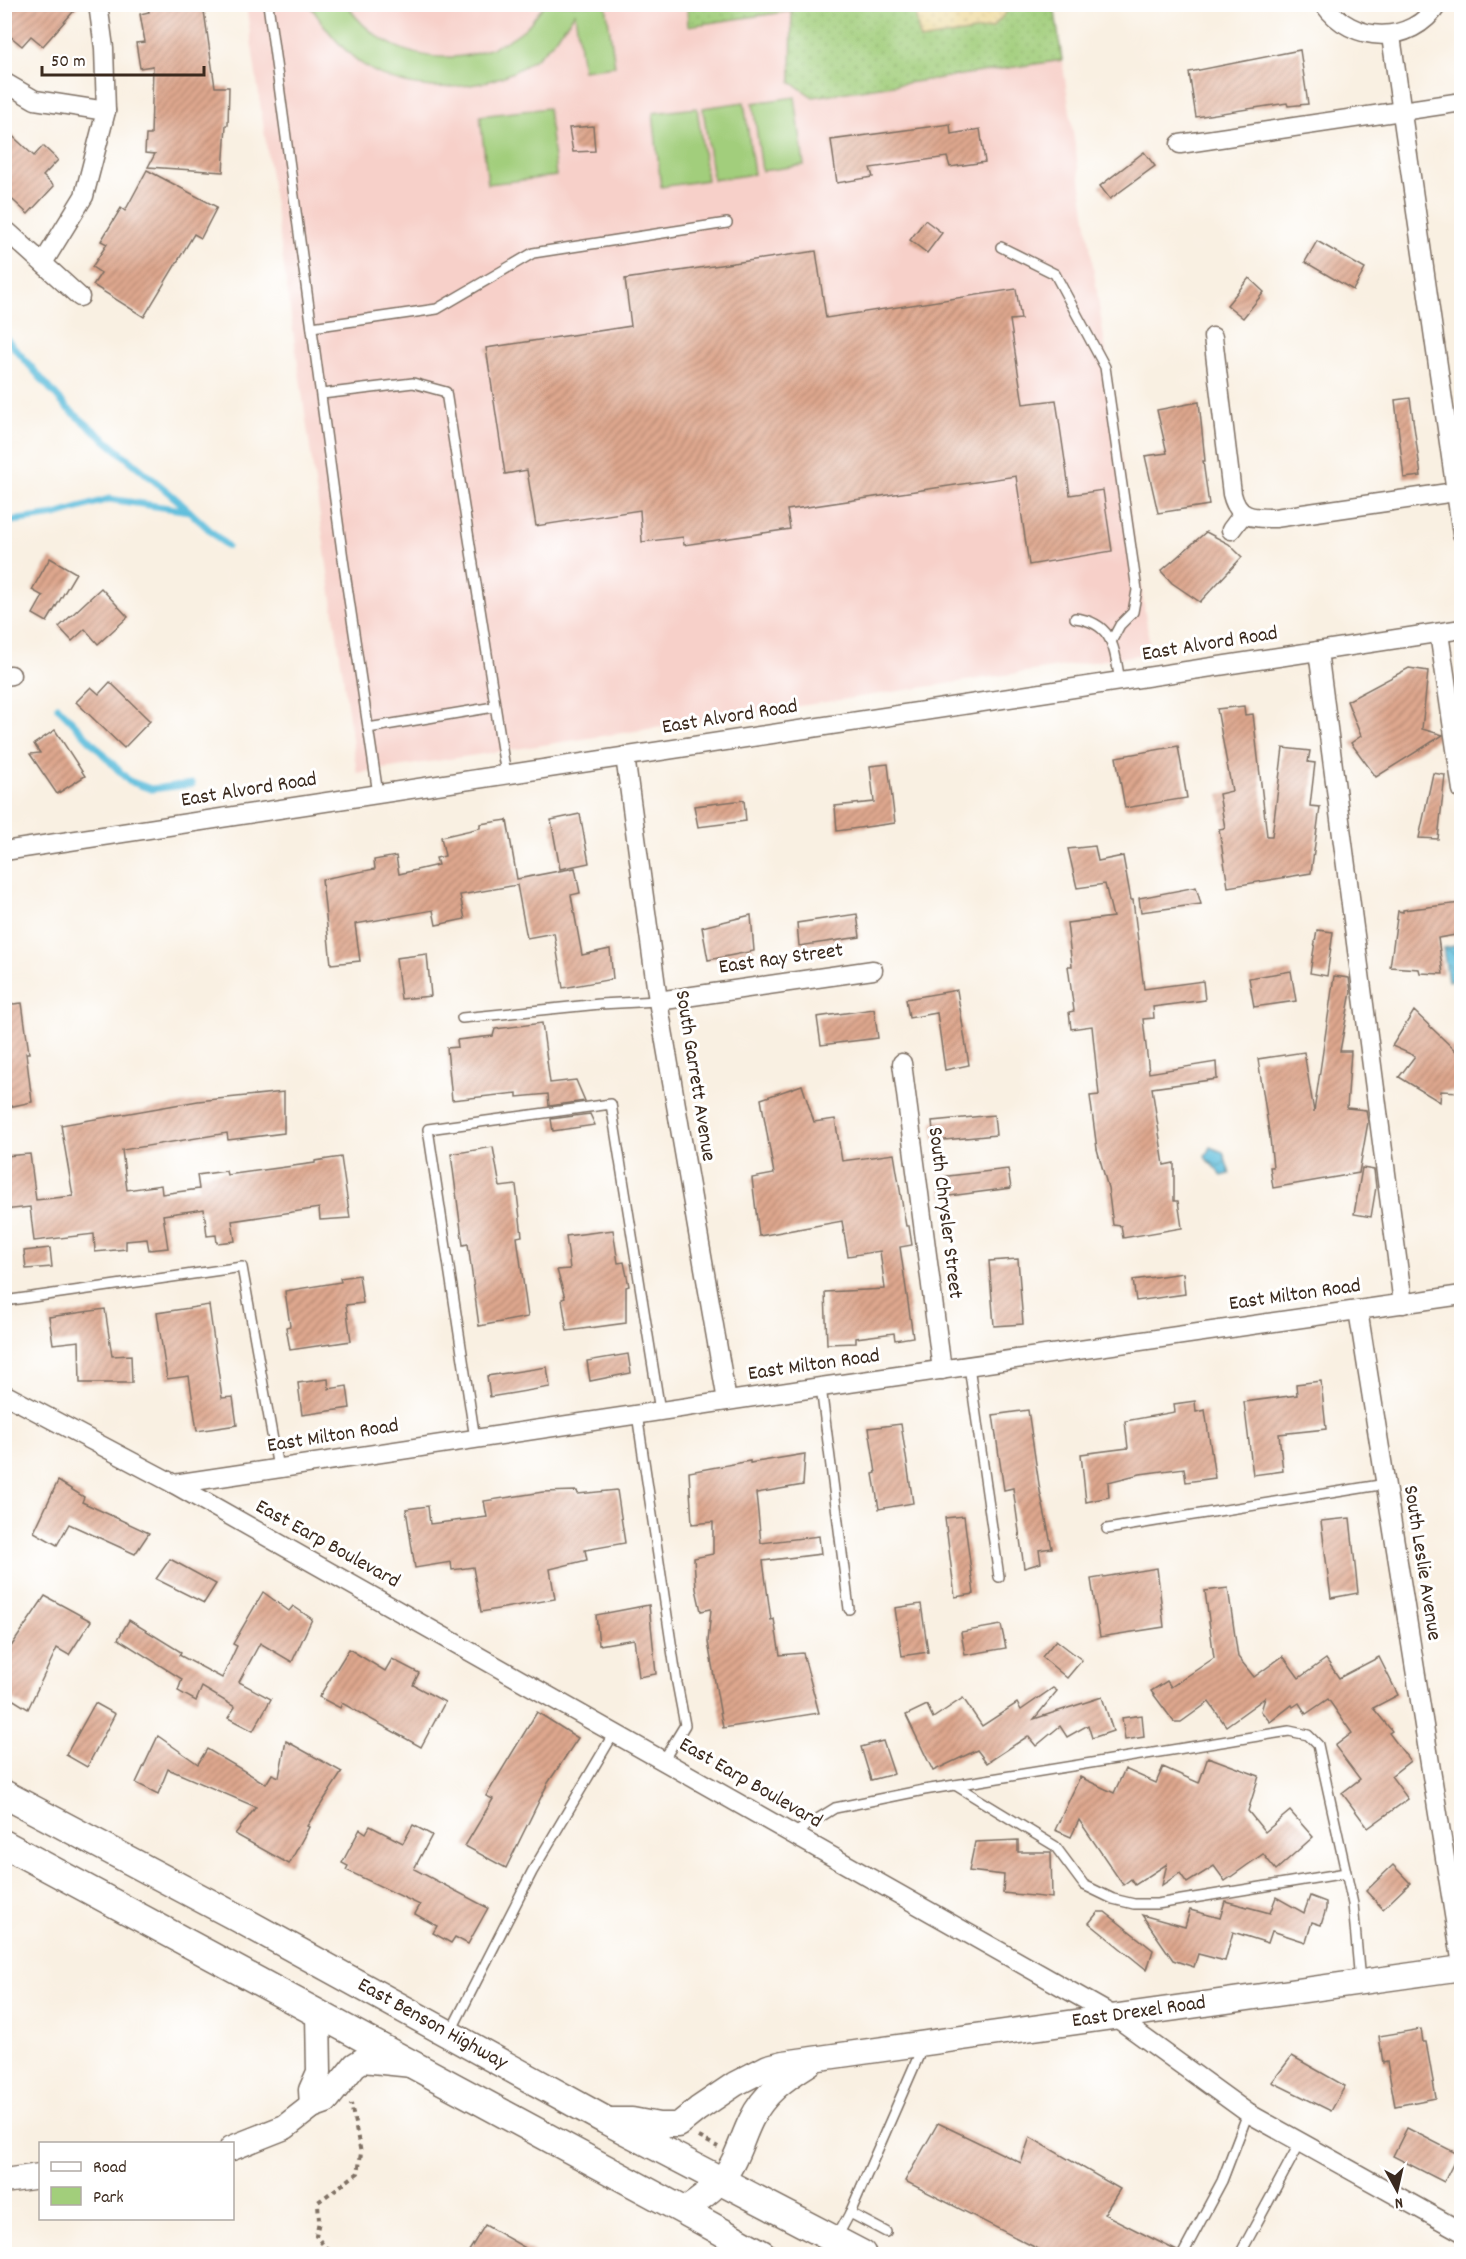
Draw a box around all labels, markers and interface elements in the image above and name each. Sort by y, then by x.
scale bar [42,39,204,77]
text: 50 m [51,50,86,75]
street label: East Alvord Road [1140,619,1280,671]
street label: East Alvord Road [660,692,800,744]
street label: East Alvord Road [179,765,319,817]
street label: East Ray Street [717,936,845,984]
street label: South Garrett Avenue [666,988,722,1164]
street label: South Chrysler Street [919,1125,969,1301]
street label: East Milton Road [1227,1272,1363,1320]
street label: East Milton Road [746,1342,882,1390]
street label: East Milton Road [265,1412,401,1462]
street label: South Leslie Avenue [1394,1483,1448,1643]
street label: East Earp Boulevard [249,1493,405,1597]
street label: East Earp Boulevard [673,1731,827,1837]
street label: East Benson Highway [351,1971,513,2079]
street label: East Drexel Road [1070,1989,1208,2037]
legend [39,2142,234,2220]
text: Road [93,2156,127,2181]
north arrow [1367,2160,1427,2220]
text: Park [93,2186,124,2211]
text: N [1393,2190,1404,2214]

